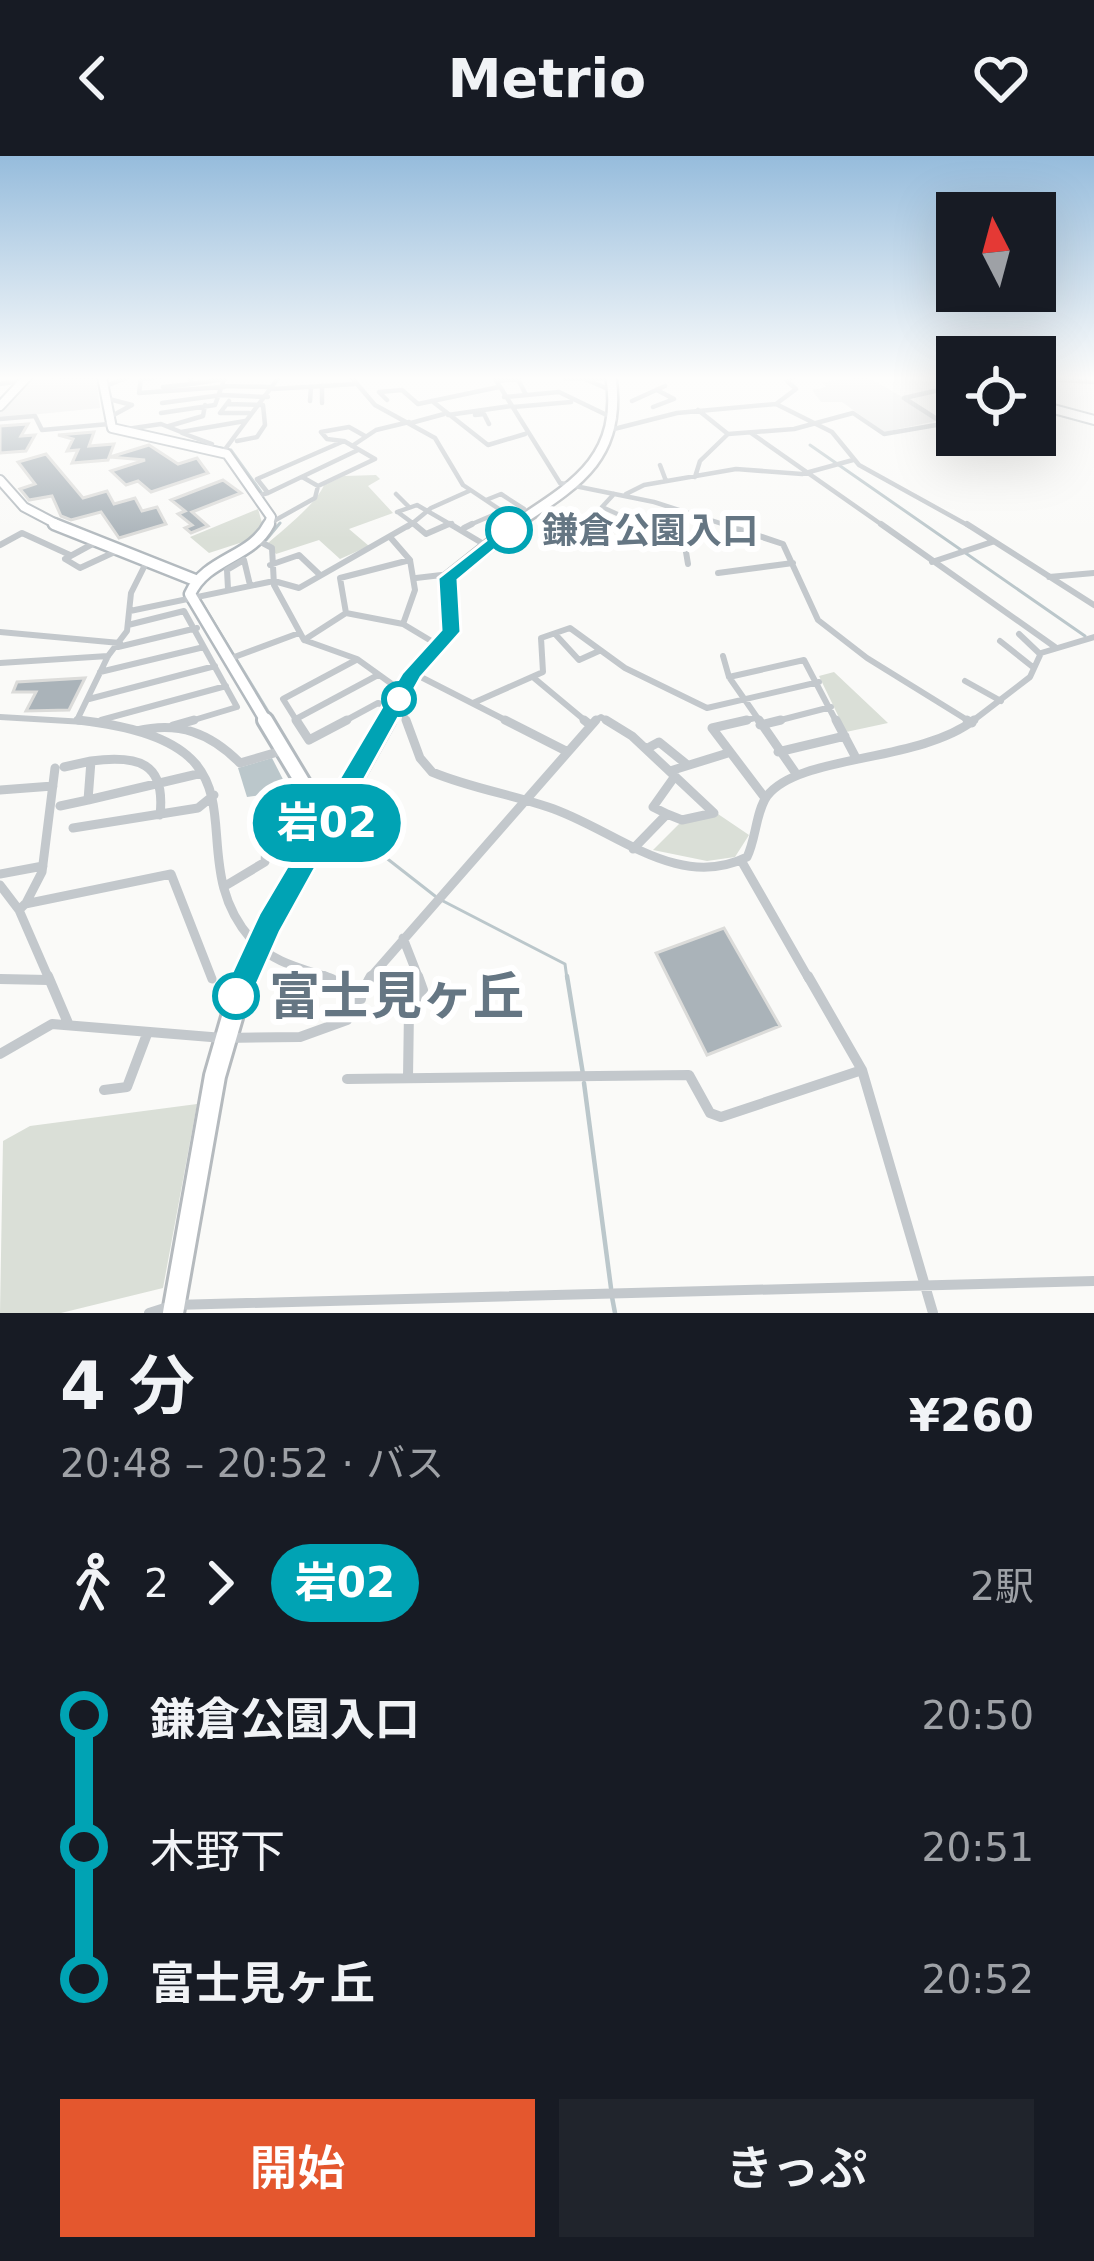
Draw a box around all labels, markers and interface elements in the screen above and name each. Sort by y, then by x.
icon: back [60,45,126,111]
icon: heart [968,45,1034,111]
text: Metrio [448,47,646,110]
north arrow [936,192,1056,312]
map controls [936,192,1056,456]
button: locate [936,336,1056,456]
marker: 鎌倉公園入口 [487,508,531,552]
place label: 鎌倉公園入口 [542,510,758,551]
unlabelled marker [383,683,415,715]
line badge: 岩02 [258,784,396,862]
text: 岩02 [277,798,377,847]
place label: 富士見ヶ丘 [269,967,524,1026]
marker: 富士見ヶ丘 [214,974,258,1018]
text: 4 分 [60,1348,195,1425]
text: ¥260 [909,1389,1034,1442]
text: 20:48 – 20:52 · バス [60,1441,444,1486]
icon: walk [60,1550,126,1616]
icon: forward [187,1550,253,1616]
text: 岩02 [295,1558,395,1607]
text: 2 [144,1561,169,1606]
text: 2駅 [970,1564,1034,1609]
text: 鎌倉公園入口 [150,1693,420,1746]
text: 20:50 [922,1693,1034,1738]
text: 木野下 [150,1825,285,1878]
text: 20:51 [922,1825,1034,1870]
text: 富士見ヶ丘 [150,1957,375,2010]
text: 20:52 [922,1957,1034,2002]
button: 開始 [60,2099,535,2237]
button: きっぷ [559,2099,1034,2237]

